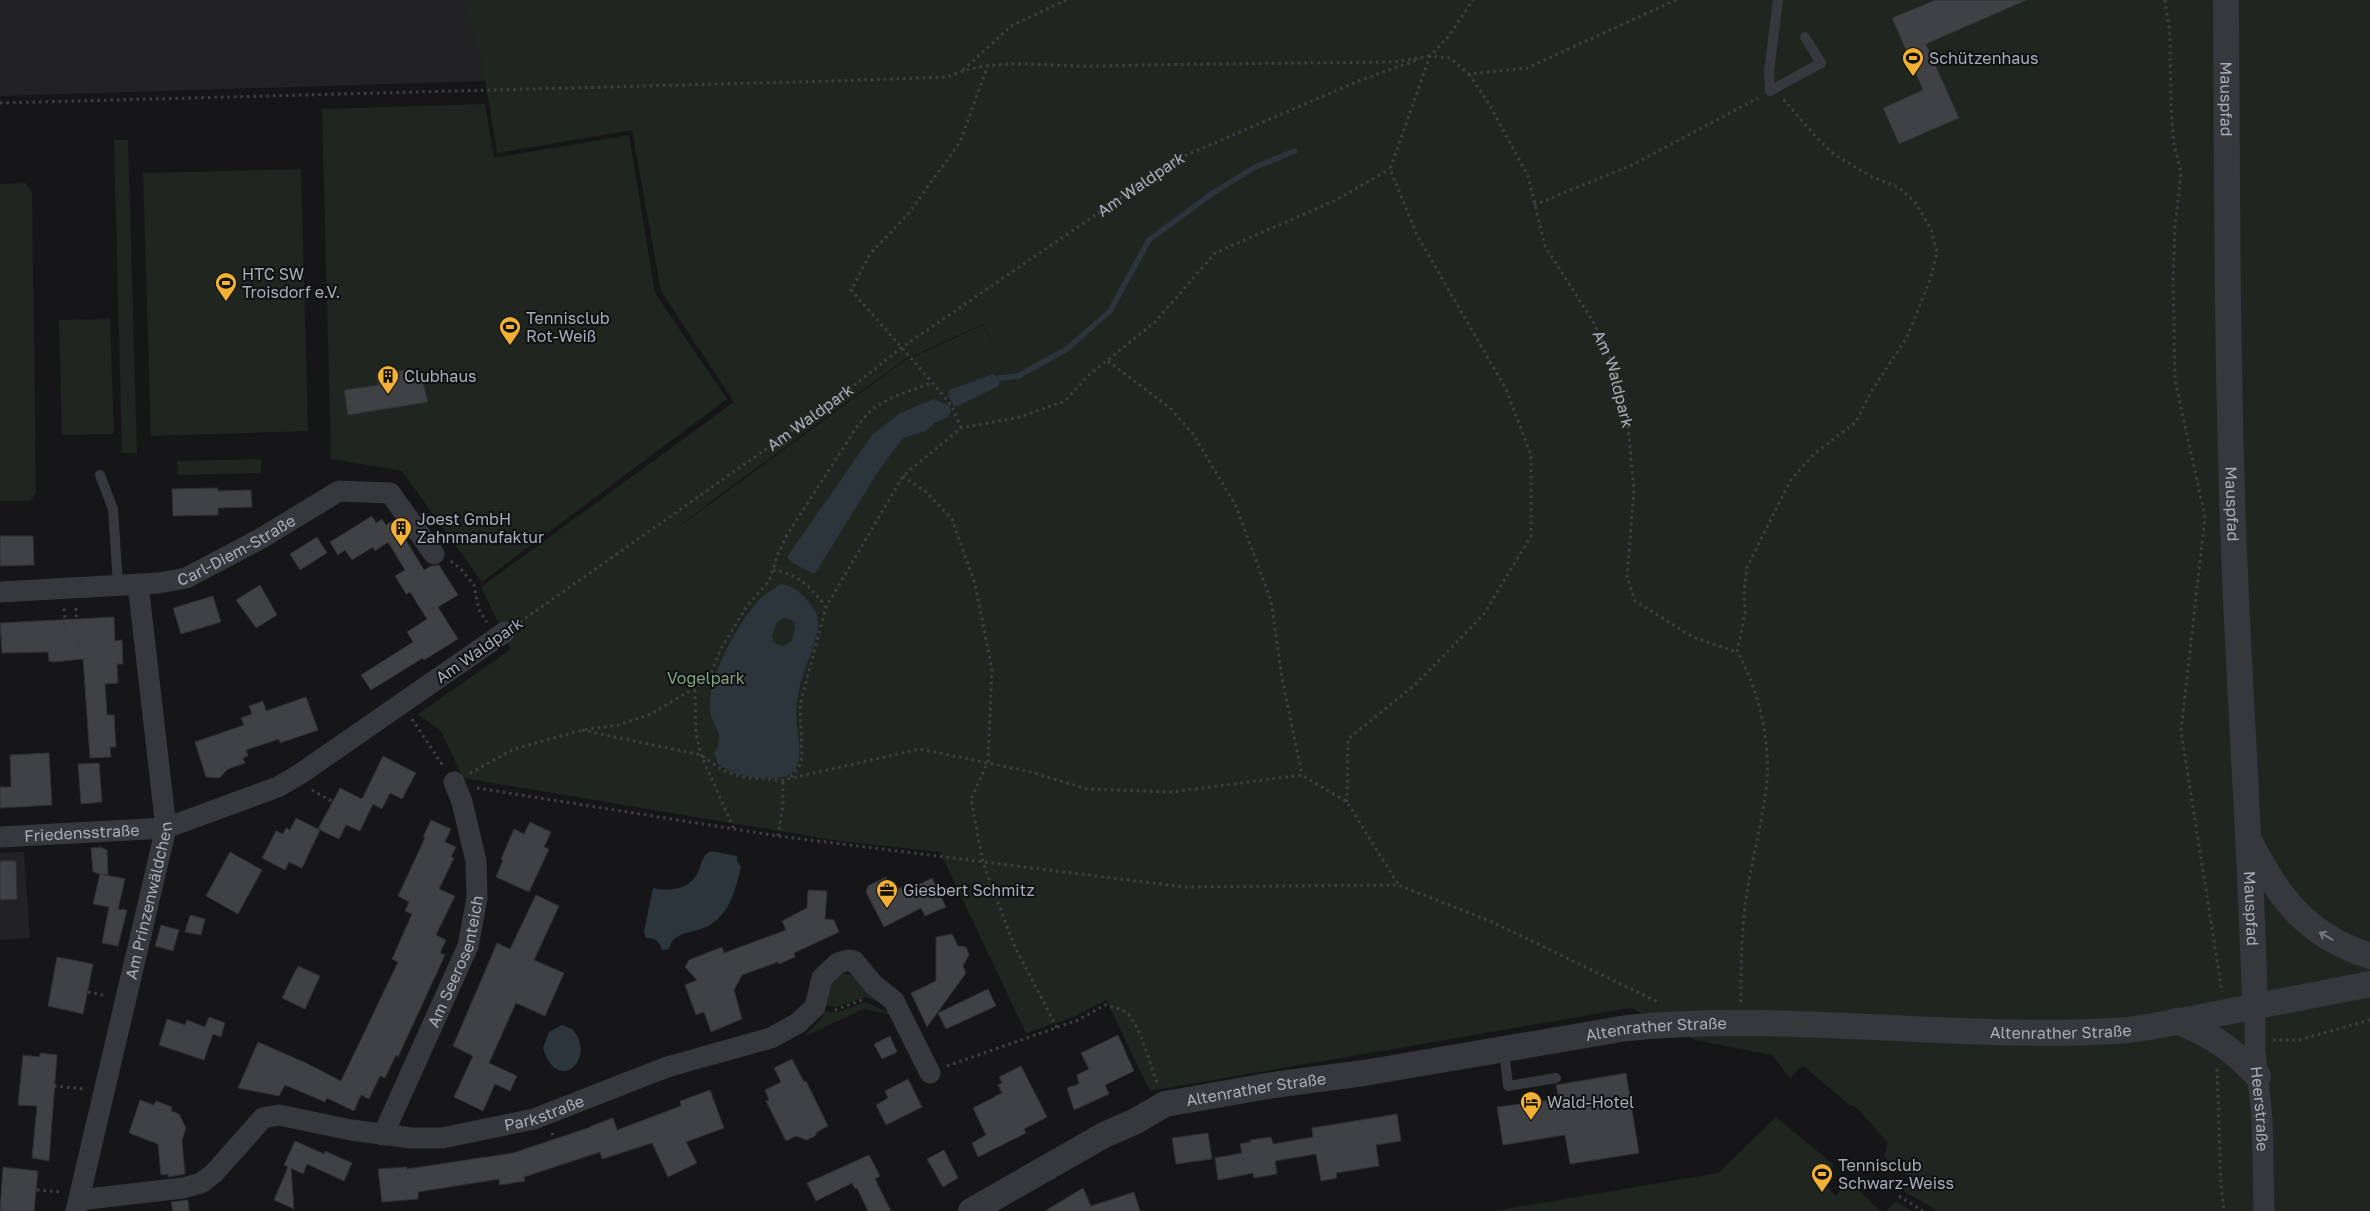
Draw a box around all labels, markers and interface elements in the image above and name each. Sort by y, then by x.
sports icon: Schützenhaus [1901,46,1925,77]
place label: Schützenhaus [1929,48,2039,68]
street label: Mauspfad [2216,61,2237,137]
street label: Am Waldpark [1093,147,1187,221]
place label: HTC SW Troisdorf e.V. [242,264,340,302]
sports icon: HTC SW Troisdorf e.V. [214,271,238,302]
place label: Tennisclub Rot-Weiß [526,308,610,346]
sports icon: Tennisclub Rot-Weiß [498,315,522,346]
street label: Am Waldpark [1589,327,1638,430]
building icon: Clubhaus [376,364,400,395]
place label: Clubhaus [404,366,477,386]
street label: Am Waldpark [763,379,857,455]
street label: Mauspfad [2221,466,2244,542]
place label: Joest GmbH Zahnmanufaktur [417,509,544,547]
street label: Carl-Diem-Straße [176,510,299,589]
building icon: Joest GmbH Zahnmanufaktur [389,516,413,547]
street label: Am Waldpark [432,613,526,687]
park label: Vogelpark [667,668,745,688]
street label: Friedensstraße [24,819,140,846]
street label: Am Prinzenwäldchen [121,821,176,981]
street label: Mauspfad [2240,871,2263,946]
office icon: Giesbert Schmitz [875,878,899,909]
place label: Giesbert Schmitz [903,880,1035,900]
street label: Am Seerosenteich [423,894,487,1030]
one-way arrow [2319,931,2333,941]
street label: Altenrather Straße [1584,1013,1727,1045]
street label: Altenrather Straße [1990,1020,2132,1043]
street label: Heerstraße [2247,1065,2273,1152]
street label: Altenrather Straße [1184,1068,1327,1110]
street label: Parkstraße [502,1090,587,1135]
hotel icon: Wald-Hotel [1519,1090,1543,1121]
place label: Wald-Hotel [1547,1092,1634,1112]
place label: Tennisclub Schwarz-Weiss [1838,1155,1954,1193]
sports icon: Tennisclub Schwarz-Weiss [1810,1162,1834,1193]

